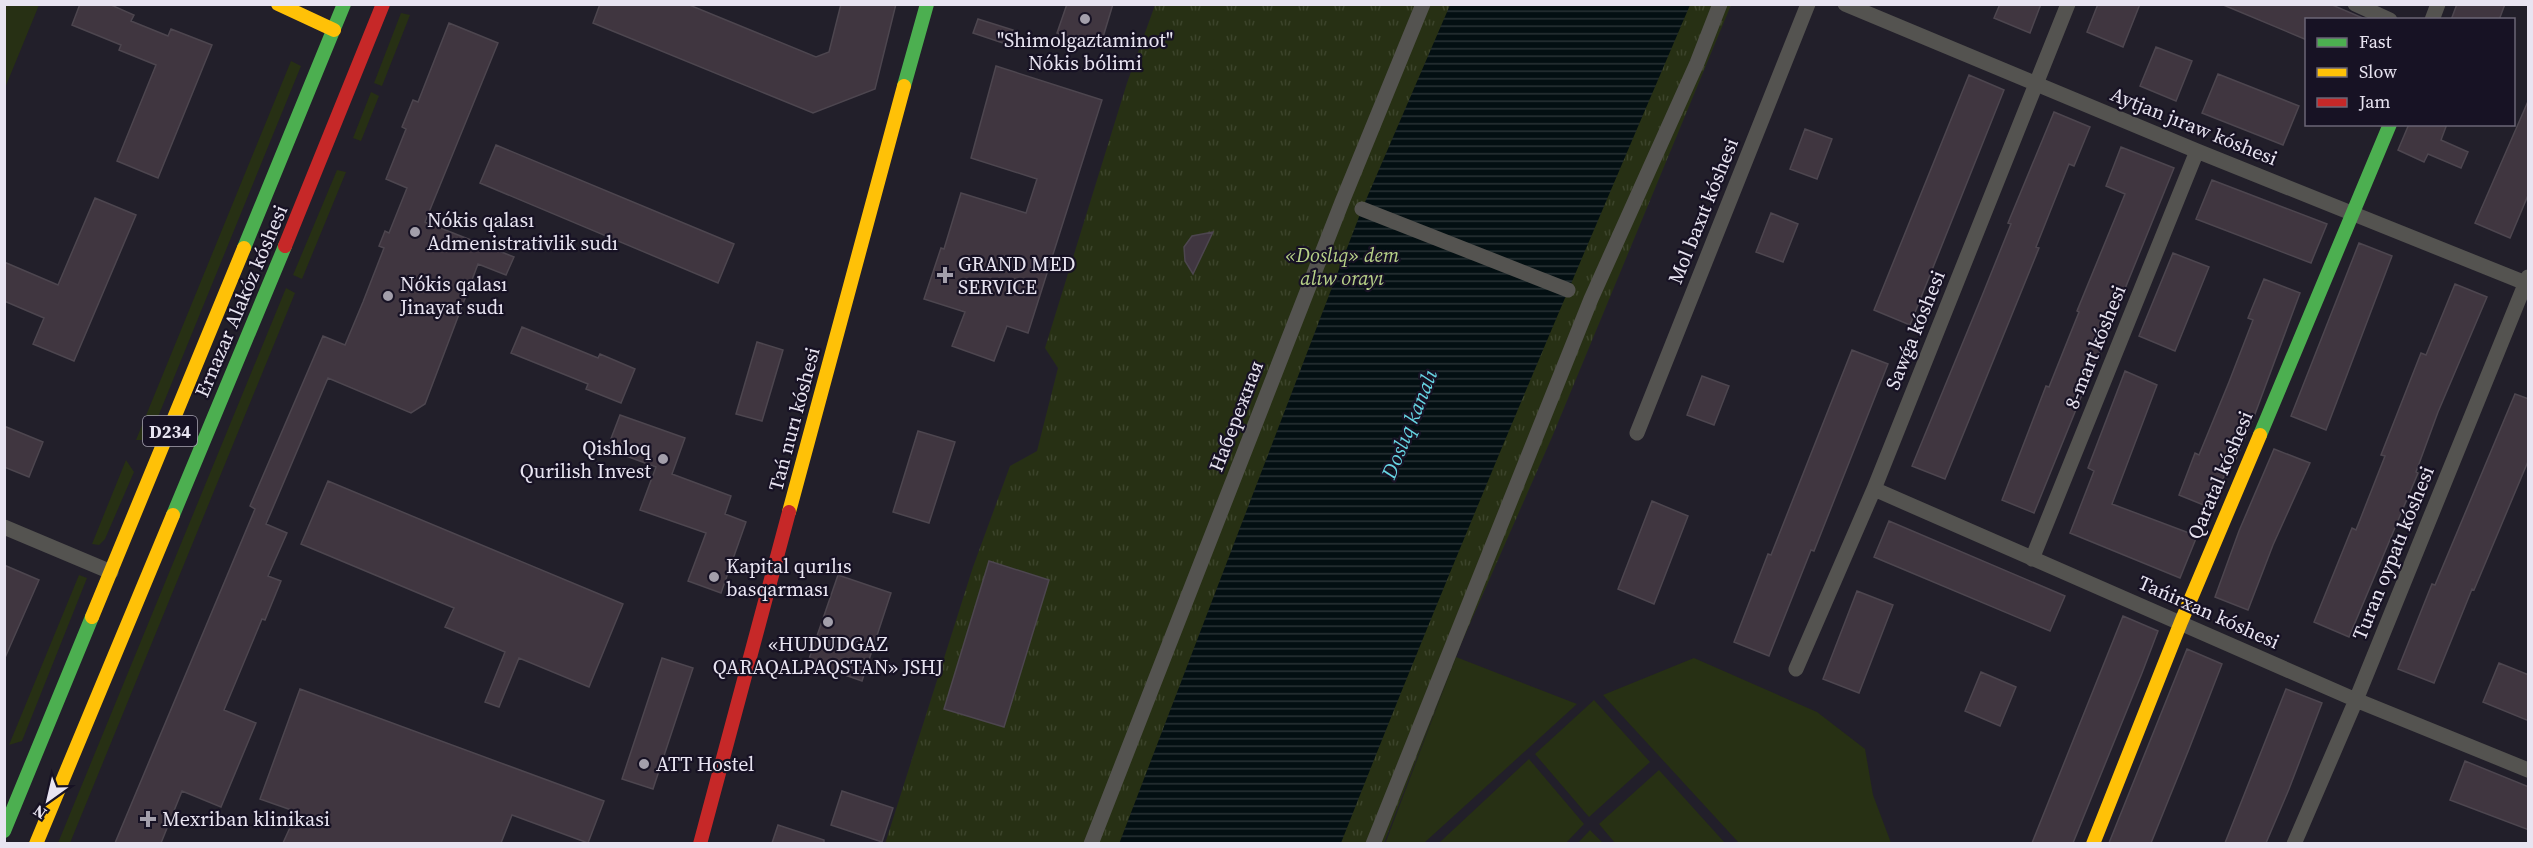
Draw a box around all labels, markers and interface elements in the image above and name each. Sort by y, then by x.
marker: "Shimolgaztaminot" Nókis bólimi [1078,12,1092,26]
legend [2305,18,2515,126]
place label: "Shimolgaztaminot" Nókis bólimi [997,26,1173,77]
text: Fast [2359,29,2392,54]
text: Slow [2359,59,2397,84]
street label: Aytjan jıraw kóshesi [2106,80,2282,172]
text: Jam [2358,89,2391,114]
street label: Mol baxıt kóshesi [1661,134,1745,288]
street label: Ernazar Alakóz kóshesi [188,200,294,402]
place label: Nókis qalası Admenistrativlik sudı [427,206,618,257]
marker: Nókis qalası Admenistrativlik sudı [408,225,422,239]
park label: «Doslıq» dem alıw orayı [1285,241,1400,292]
place label: GRAND MED SERVICE [958,250,1075,301]
marker: GRAND MED SERVICE [936,266,954,284]
street label: Sawǵa kóshesi [1878,266,1952,394]
place label: Nókis qalası Jinayat sudı [399,270,507,321]
street label: 8-mart kóshesi [2057,281,2133,413]
marker: Nókis qalası Jinayat sudı [381,289,395,303]
street label: Tań nurı kóshesi [761,344,827,494]
street label: Набережная [1202,356,1270,476]
water label: Doslıq kanalı [1374,364,1444,484]
street label: Qaratal kóshesi [2180,407,2260,543]
road number: D234 [143,416,197,446]
place label: Qishloq Qurilish Invest [520,434,652,485]
marker: Qishloq Qurilish Invest [656,452,670,466]
street label: Turan oypatı kóshesi [2345,462,2441,644]
place label: Kapital qurılıs basqarması [726,552,852,603]
street label: Tańirxan kóshesi [2134,568,2284,656]
marker: Kapital qurılıs basqarması [707,570,721,584]
marker: «HUDUDGAZ QARAQALPAQSTAN» JSHJ [821,615,835,629]
place label: «HUDUDGAZ QARAQALPAQSTAN» JSHJ [713,630,943,681]
place label: ATT Hostel [656,750,754,778]
marker: ATT Hostel [637,757,651,771]
north arrow [18,770,78,830]
text: N [28,800,51,825]
place label: Mexriban klinikasi [162,805,330,833]
marker: Mexriban klinikasi [139,810,157,828]

